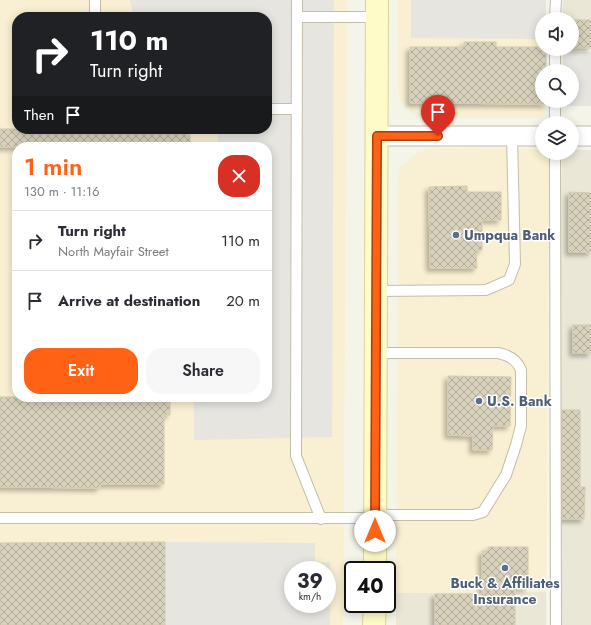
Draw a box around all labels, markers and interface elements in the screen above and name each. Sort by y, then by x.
map controls [535,12,579,160]
button: sound [535,12,579,56]
text: 110 m [90,20,168,61]
icon: right [24,28,76,80]
text: Turn right [90,58,162,84]
button: search [535,64,579,108]
pin [421,95,455,136]
icon: arrive [427,101,449,123]
text: Then [24,104,54,126]
icon: arrive [62,104,84,126]
button: layers [535,116,579,160]
text: 1 min [24,149,82,184]
button: close [218,155,260,197]
text: 130 m · 11:16 [24,182,99,201]
text: Turn right [58,220,126,242]
place label: Umpqua Bank [464,225,555,245]
icon: right [24,230,46,252]
text: 110 m [221,230,260,252]
marker: Umpqua Bank [451,230,461,240]
text: North Mayfair Street [58,242,169,261]
icon: arrive [24,290,46,312]
text: Arrive at destination [58,290,200,312]
text: 20 m [226,290,260,312]
button: Exit [24,348,138,394]
button: Share [146,348,260,394]
place label: U.S. Bank [487,391,552,411]
marker: U.S. Bank [474,396,484,406]
position arrow [354,510,396,552]
speed limit sign: 40 [344,561,396,613]
marker: Buck & Affiliates Insurance [500,563,510,573]
text: 39 [297,567,323,596]
place label: Buck & Affiliates Insurance [450,573,560,609]
text: km/h [299,589,321,604]

